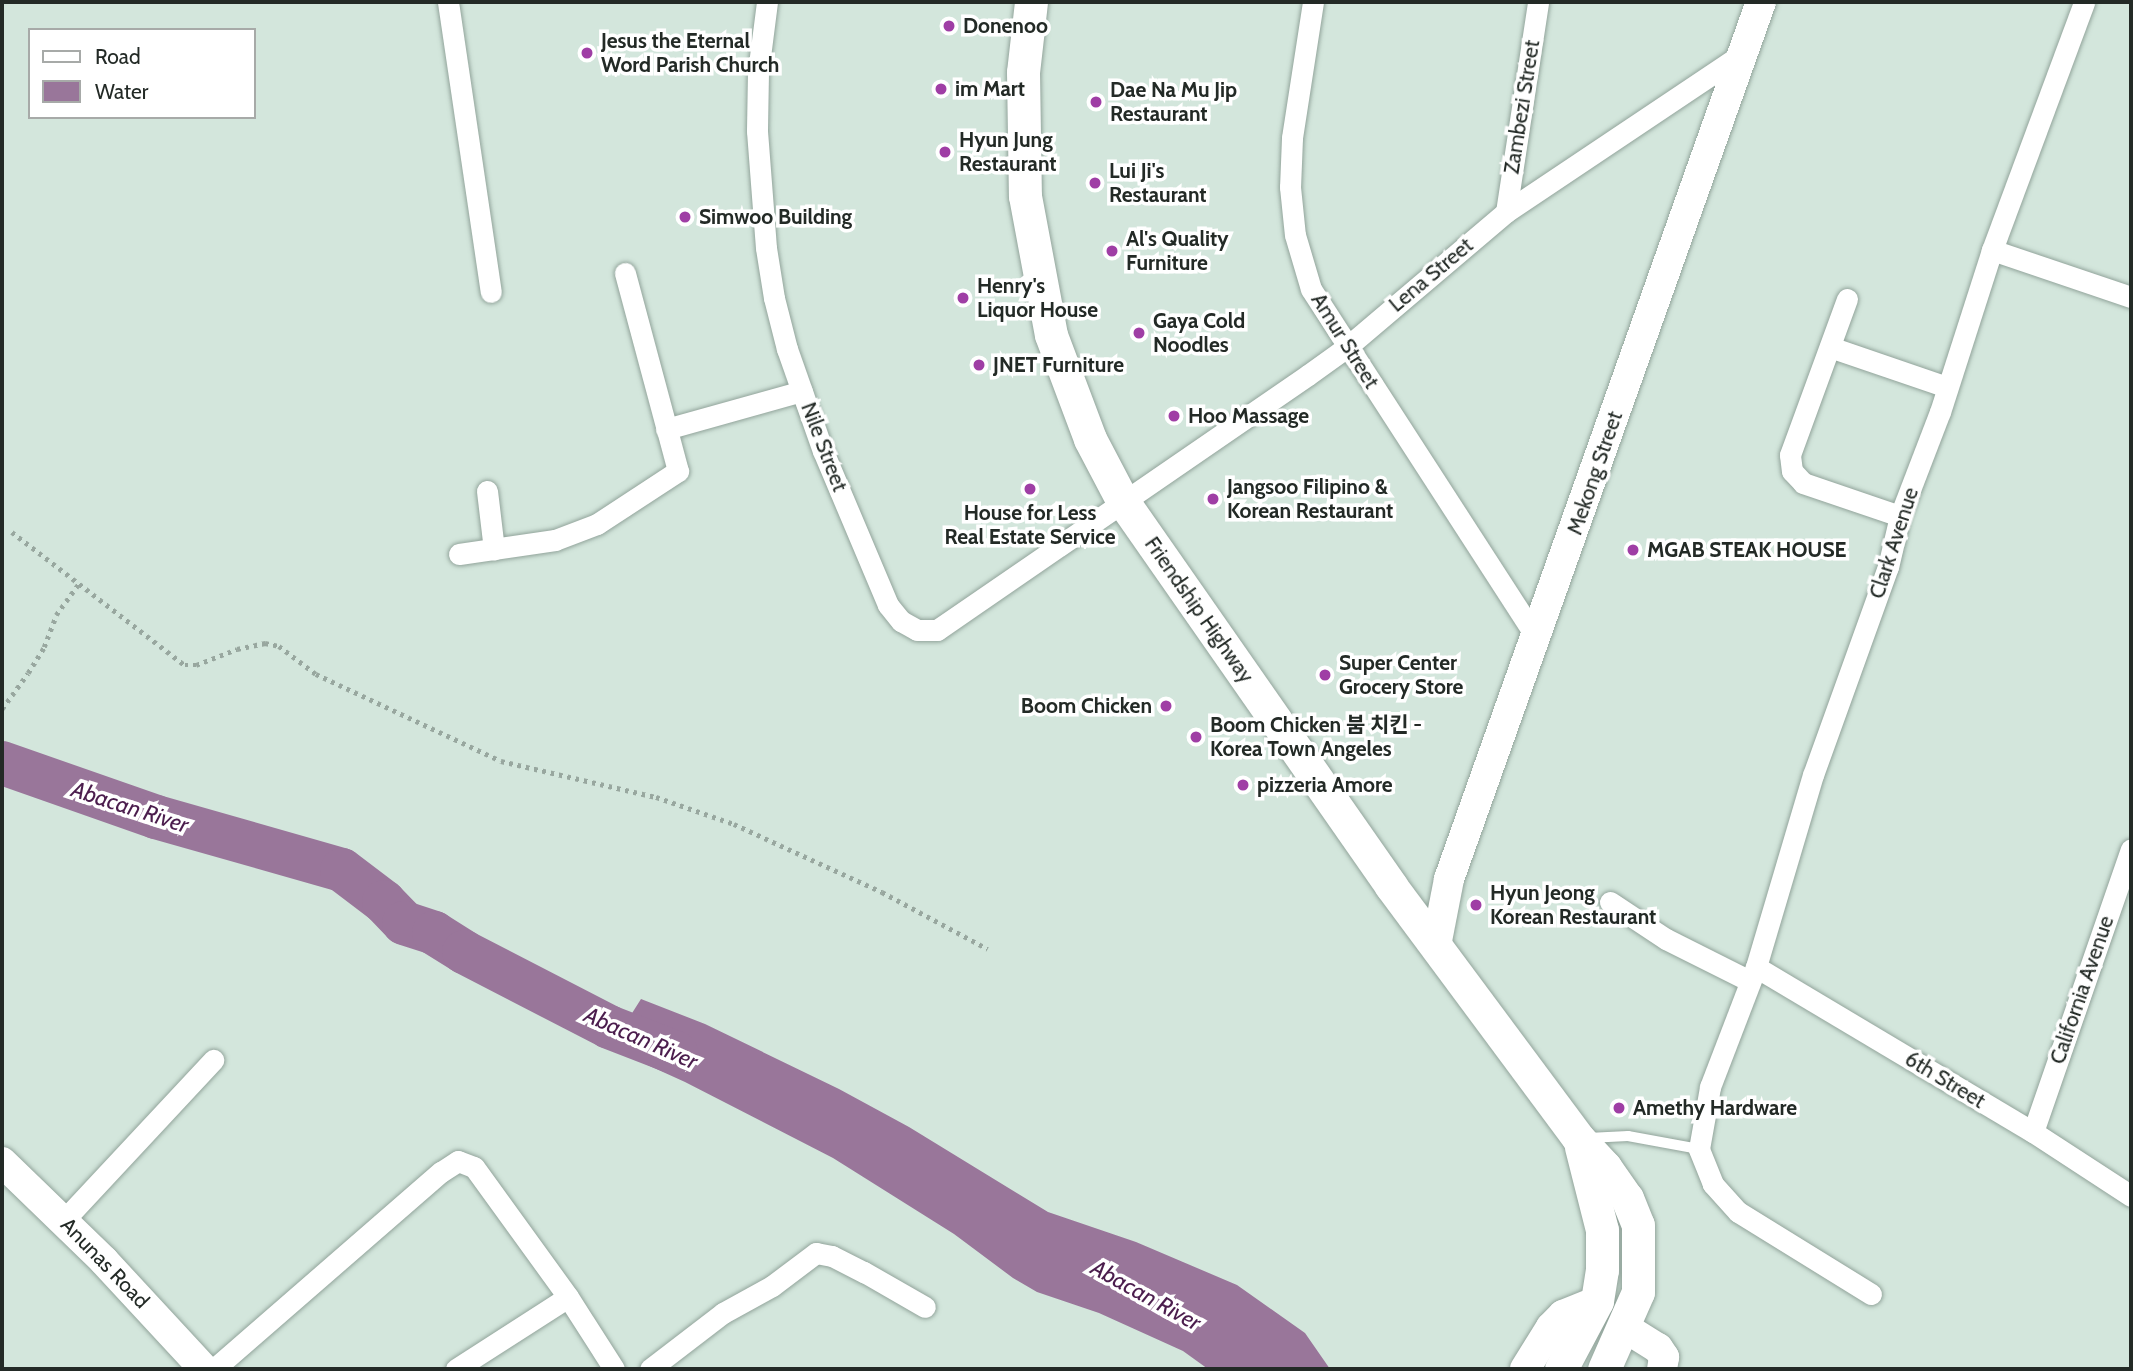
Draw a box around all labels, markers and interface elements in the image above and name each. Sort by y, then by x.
place label: Donenoo [963,13,1048,39]
marker: Donenoo [941,18,957,34]
legend [28,28,256,119]
place label: Jesus the Eternal Word Parish Church [601,28,779,78]
street label: Zambezi Street [1499,38,1545,176]
text: Road [95,44,141,69]
marker: Jesus the Eternal Word Parish Church [579,45,595,61]
place label: im Mart [955,76,1025,102]
place label: Dae Na Mu Jip Restaurant [1110,77,1237,127]
text: Water [95,79,148,104]
marker: im Mart [933,81,949,97]
marker: Dae Na Mu Jip Restaurant [1088,94,1104,110]
place label: Hyun Jung Restaurant [959,127,1057,177]
marker: Hyun Jung Restaurant [937,144,953,160]
place label: Lui Ji's Restaurant [1109,158,1207,208]
marker: Lui Ji's Restaurant [1087,175,1103,191]
place label: Simwoo Building [699,204,852,230]
marker: Simwoo Building [677,209,693,225]
place label: Al's Quality Furniture [1126,226,1229,276]
street label: Lena Street [1384,233,1478,317]
marker: Al's Quality Furniture [1104,243,1120,259]
place label: Henry's Liquor House [977,273,1098,323]
street label: Amur Street [1306,289,1384,393]
marker: Henry's Liquor House [955,290,971,306]
place label: Gaya Cold Noodles [1153,308,1245,358]
marker: Gaya Cold Noodles [1131,325,1147,341]
place label: JNET Furniture [993,352,1124,378]
marker: JNET Furniture [971,357,987,373]
street label: Nile Street [796,399,852,495]
place label: Hoo Massage [1188,403,1309,429]
marker: Hoo Massage [1166,408,1182,424]
street label: Mekong Street [1562,408,1628,538]
place label: Jangsoo Filipino & Korean Restaurant [1227,474,1393,524]
marker: House for Less Real Estate Service [1022,481,1038,497]
street label: Clark Avenue [1864,484,1924,602]
marker: Jangsoo Filipino & Korean Restaurant [1205,491,1221,507]
place label: House for Less Real Estate Service [944,500,1116,550]
street label: Friendship Highway [1139,532,1259,688]
place label: MGAB STEAK HOUSE [1647,537,1847,563]
marker: MGAB STEAK HOUSE [1625,542,1641,558]
place label: Super Center Grocery Store [1339,650,1463,700]
marker: Super Center Grocery Store [1317,667,1333,683]
place label: Boom Chicken [1021,693,1152,719]
marker: Boom Chicken [1158,698,1174,714]
place label: Boom Chicken 붐 치킨 - Korea Town Angeles [1210,712,1422,762]
marker: Boom Chicken 붐 치킨 - Korea Town Angeles [1188,729,1204,745]
place label: pizzeria Amore [1257,772,1393,798]
water label: Abacan River [68,775,192,839]
marker: pizzeria Amore [1235,777,1251,793]
place label: Hyun Jeong Korean Restaurant [1490,880,1656,930]
marker: Hyun Jeong Korean Restaurant [1468,897,1484,913]
street label: California Avenue [2045,913,2119,1067]
water label: Abacan River [580,1001,702,1075]
street label: 6th Street [1900,1046,1990,1114]
place label: Amethy Hardware [1633,1095,1797,1121]
marker: Amethy Hardware [1611,1100,1627,1116]
street label: Anunas Road [55,1212,155,1314]
water label: Abacan River [1086,1254,1206,1336]

